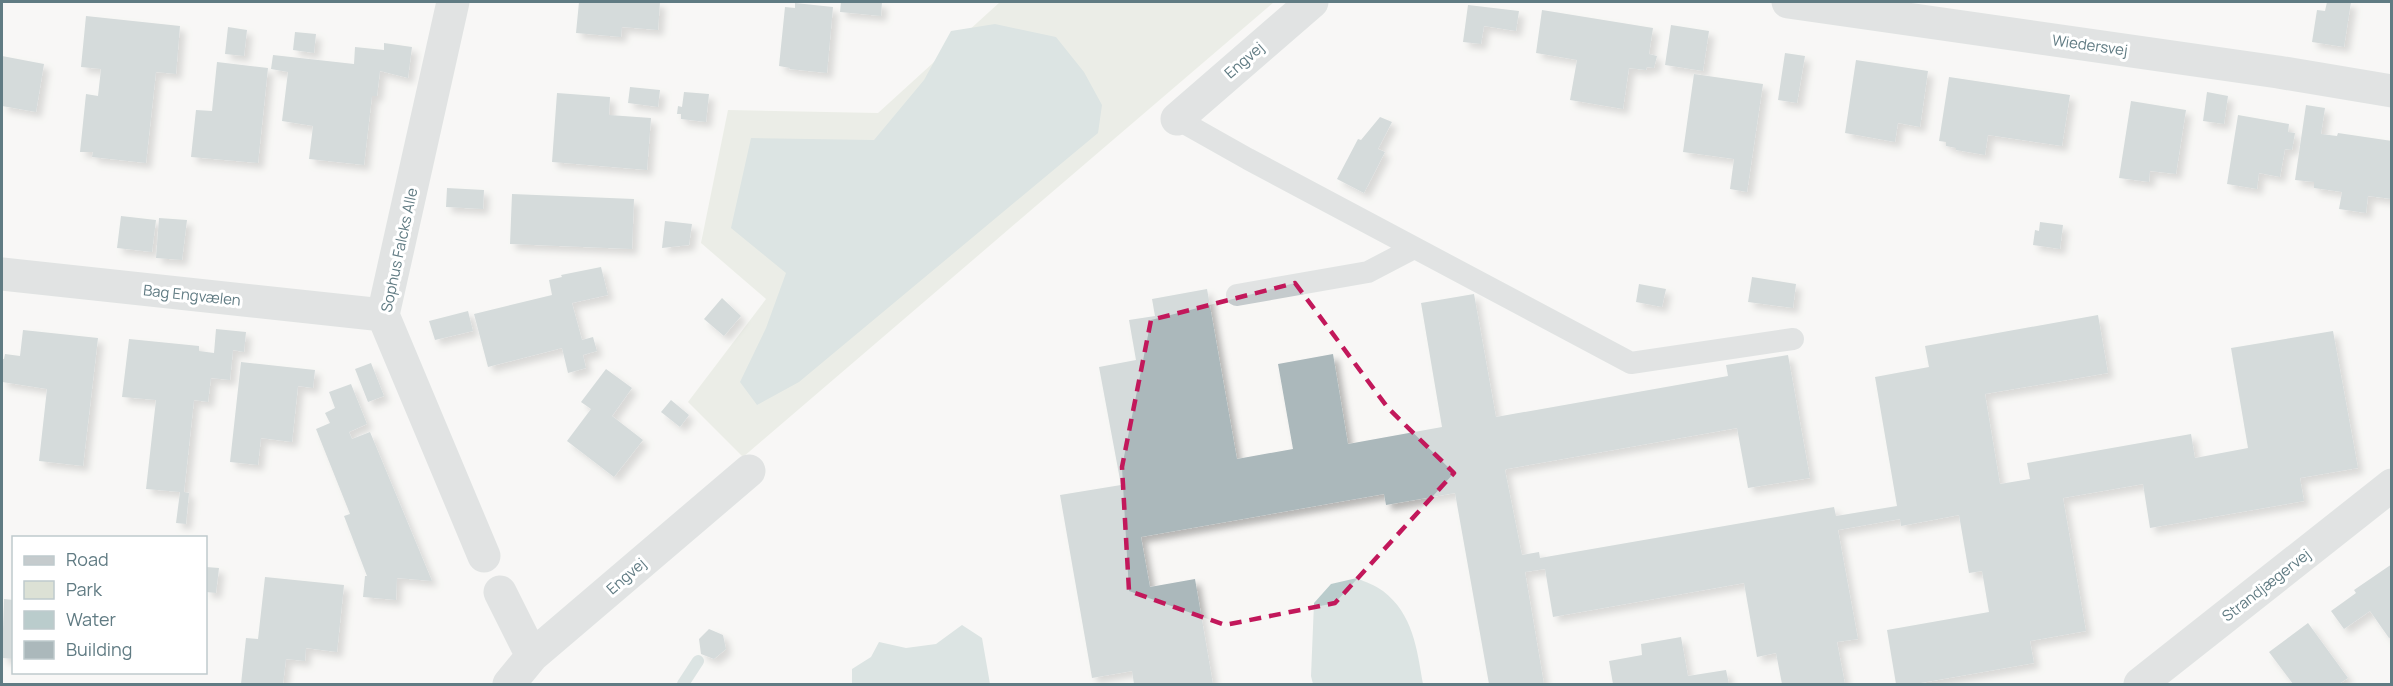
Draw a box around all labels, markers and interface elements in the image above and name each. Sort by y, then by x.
street label: Wiedersvej [2051,29,2129,61]
street label: Engvej [1220,37,1268,83]
street label: Sophus Falcks Alle [376,186,422,314]
street label: Bag Engvælen [142,279,242,311]
legend [12,536,207,674]
street label: Strandjægervej [2217,544,2315,626]
text: Road [66,547,109,571]
street label: Engvej [602,553,650,599]
text: Park [66,577,103,601]
text: Water [66,607,116,631]
text: Building [66,637,132,661]

